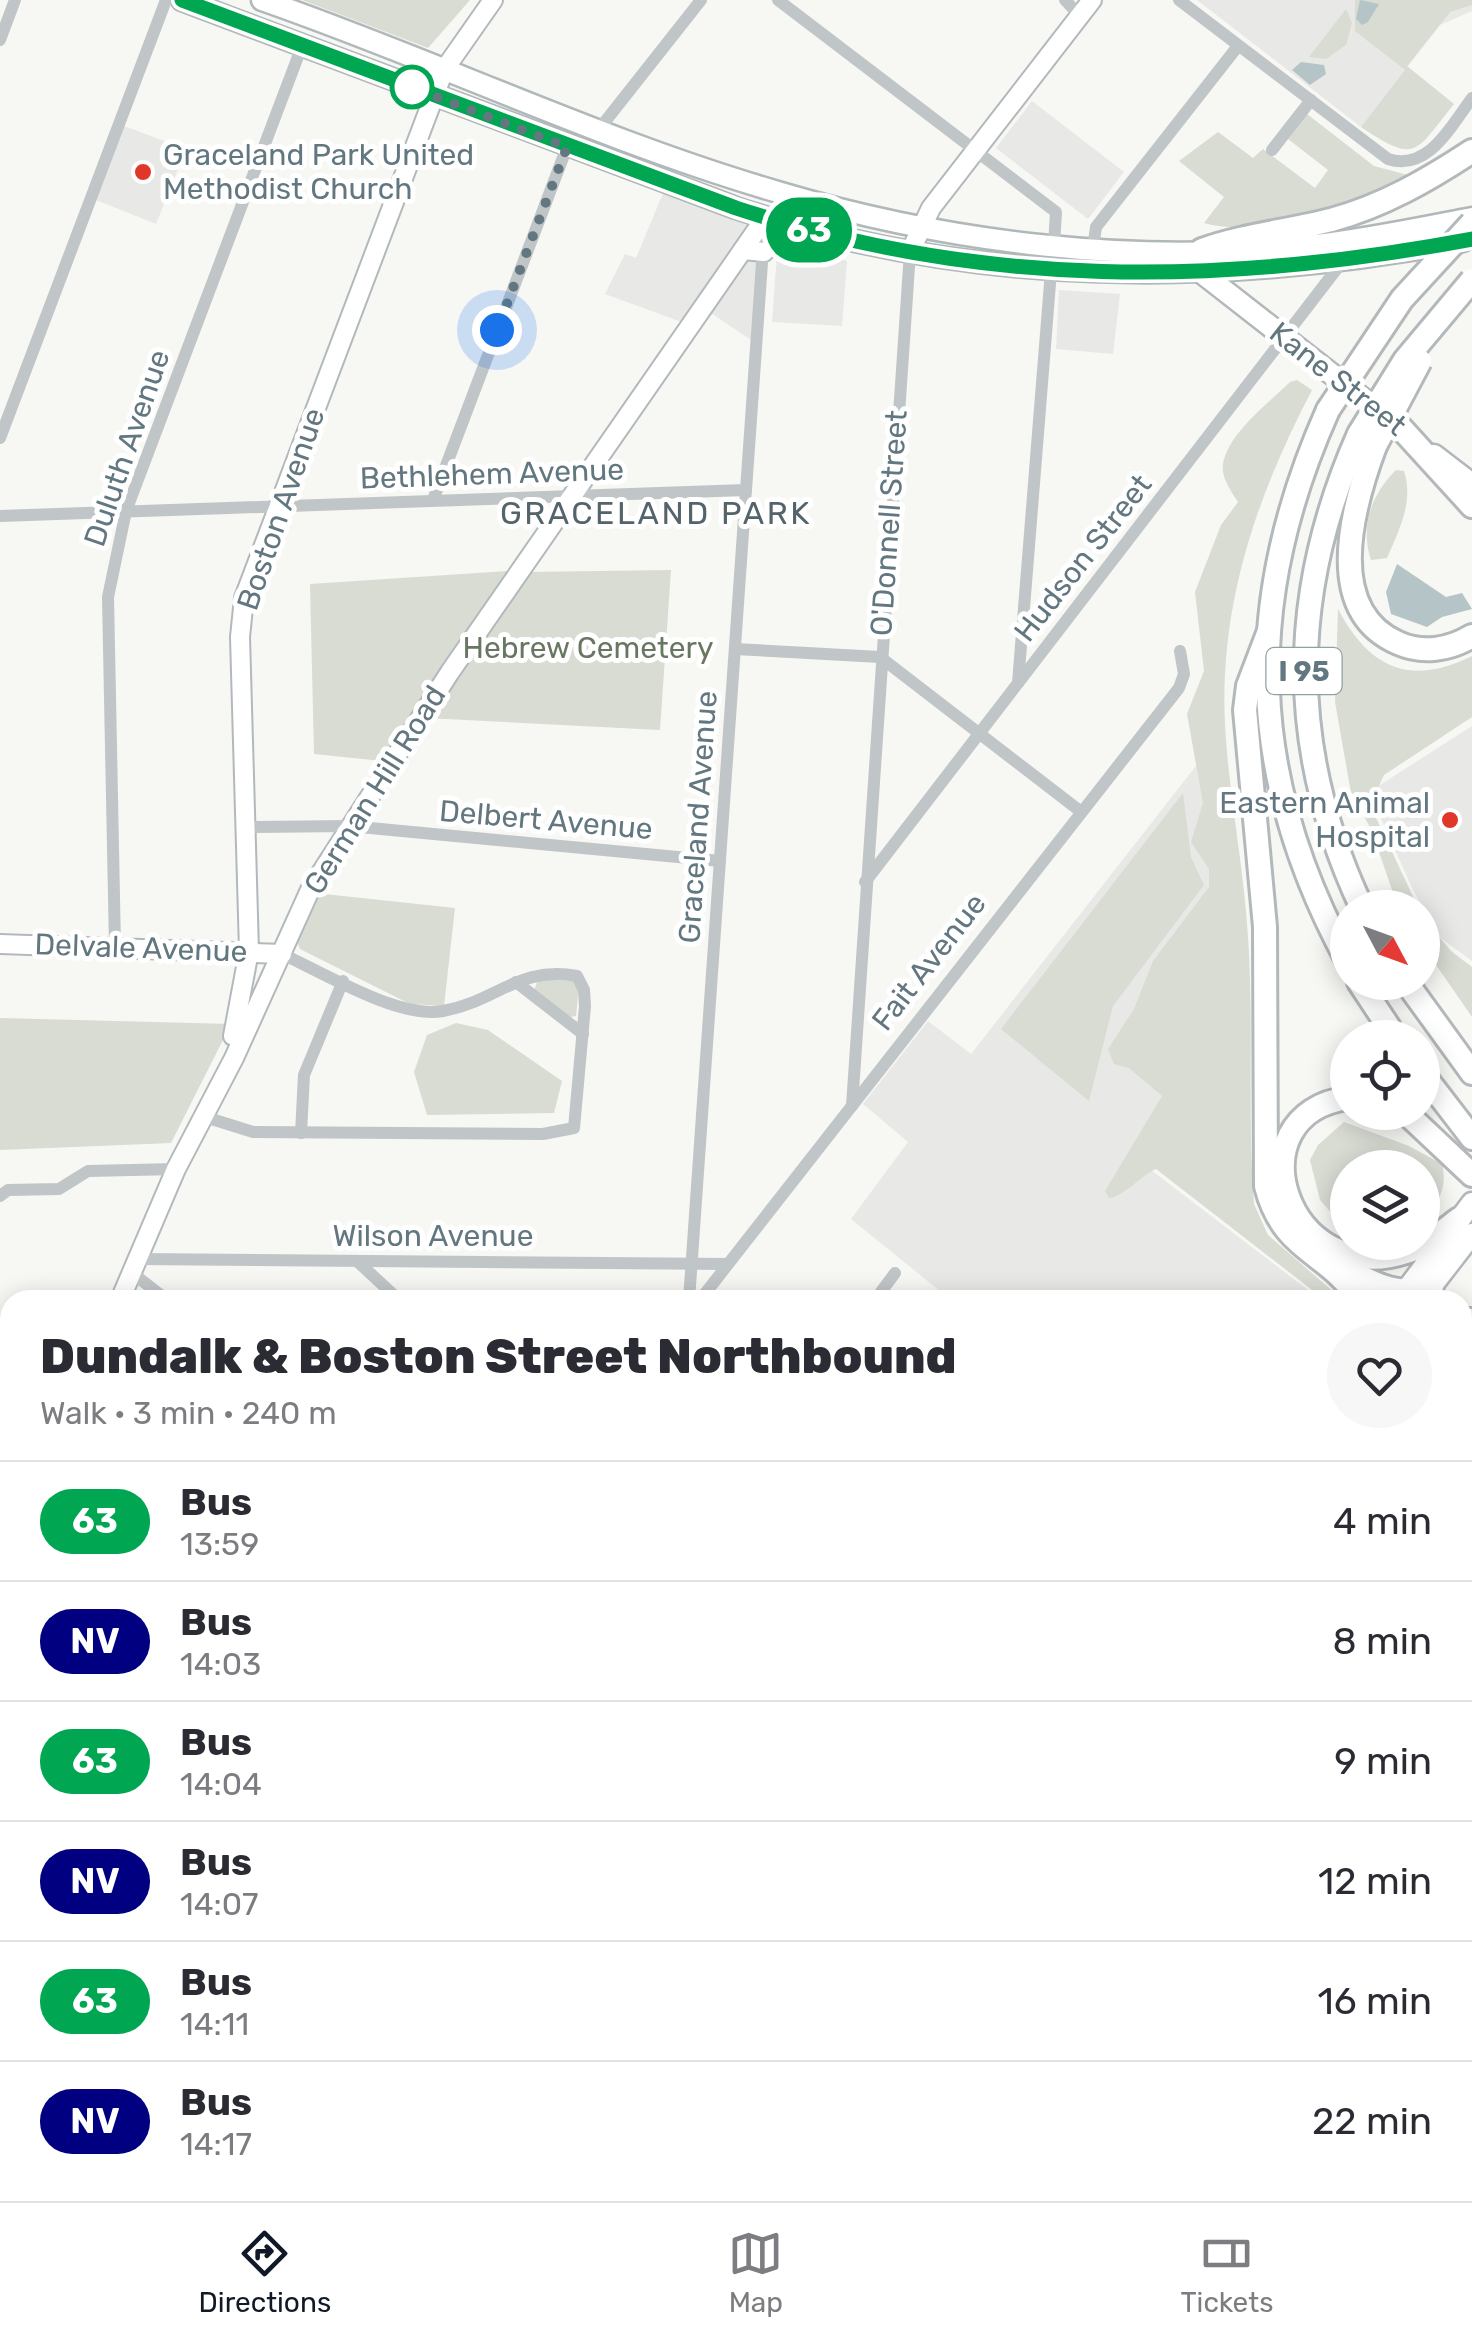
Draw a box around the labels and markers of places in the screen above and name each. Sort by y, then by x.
unlabelled marker [391,66,433,108]
place label: Graceland Park United Methodist Church [163,137,474,207]
marker: Graceland Park United Methodist Church [132,161,154,183]
place label: Eastern Animal Hospital [1219,785,1430,855]
marker: Eastern Animal Hospital [1439,809,1461,831]

